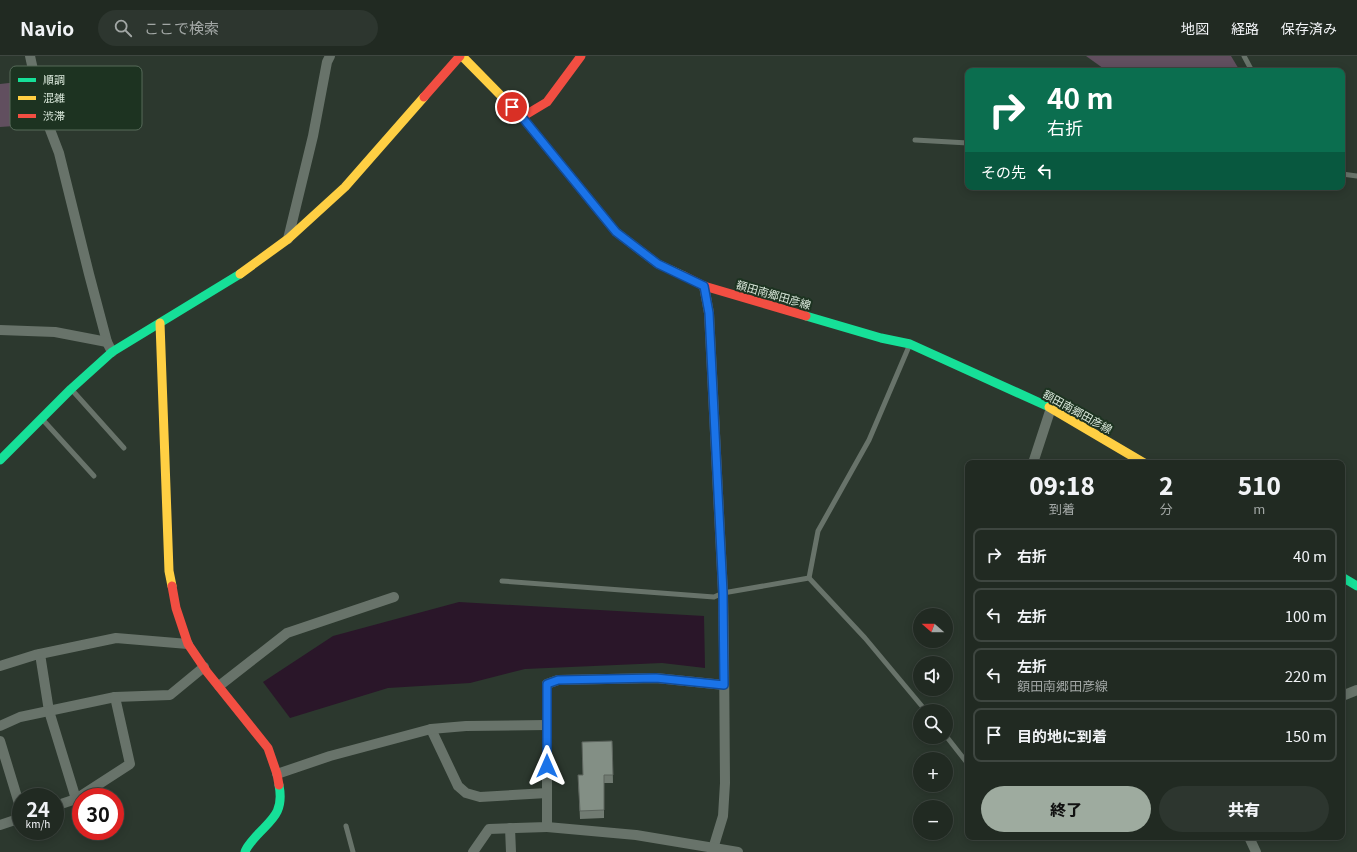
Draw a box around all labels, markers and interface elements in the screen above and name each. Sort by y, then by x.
search box [98,10,378,46]
text: Navio [20,14,74,41]
icon: search [112,17,134,39]
text: ここで検索 [144,17,219,38]
text: 地図 [1181,18,1209,38]
text: 経路 [1231,18,1259,38]
text: 保存済み [1281,18,1337,38]
legend [10,66,142,130]
text: 順調 [43,71,65,87]
text: 40 m [1047,77,1113,117]
icon: right [981,84,1033,136]
text: 混雑 [43,89,65,105]
pin [495,90,529,124]
icon: arrive [501,96,523,118]
text: 渋滞 [43,107,65,123]
text: 右折 [1047,114,1083,140]
icon: left [1034,160,1056,182]
text: その先 [981,161,1026,182]
street label: 額田南郷田彦線 [735,276,813,312]
street label: 額田南郷田彦線 [1040,385,1116,437]
text: 09:18 [1029,467,1095,502]
text: 2 [1159,467,1173,502]
text: 510 [1238,467,1281,502]
text: 到着 [1049,499,1075,518]
text: 分 [1160,499,1173,518]
text: m [1253,499,1265,518]
icon: right [983,544,1005,566]
text: 右折 [1017,545,1047,566]
text: 40 m [1293,545,1327,566]
icon: left [983,604,1005,626]
text: 左折 [1017,605,1047,626]
text: 100 m [1285,605,1327,626]
north arrow [913,608,953,648]
map controls [913,608,953,840]
text: 左折 [1017,655,1047,676]
button: sound [913,656,953,696]
icon: left [983,664,1005,686]
text: 220 m [1285,665,1327,686]
text: 額田南郷田彦線 [1017,676,1108,695]
button: search [913,704,953,744]
icon: arrive [983,724,1005,746]
text: 目的地に到着 [1017,725,1107,746]
text: 150 m [1285,725,1327,746]
position arrow [526,745,568,787]
button: + [913,752,953,792]
button: 終了 [981,786,1151,832]
button: 共有 [1159,786,1329,832]
speed limit sign: 30 [72,788,124,840]
text: 24 [26,794,50,823]
button: − [913,800,953,840]
text: km/h [26,816,50,831]

